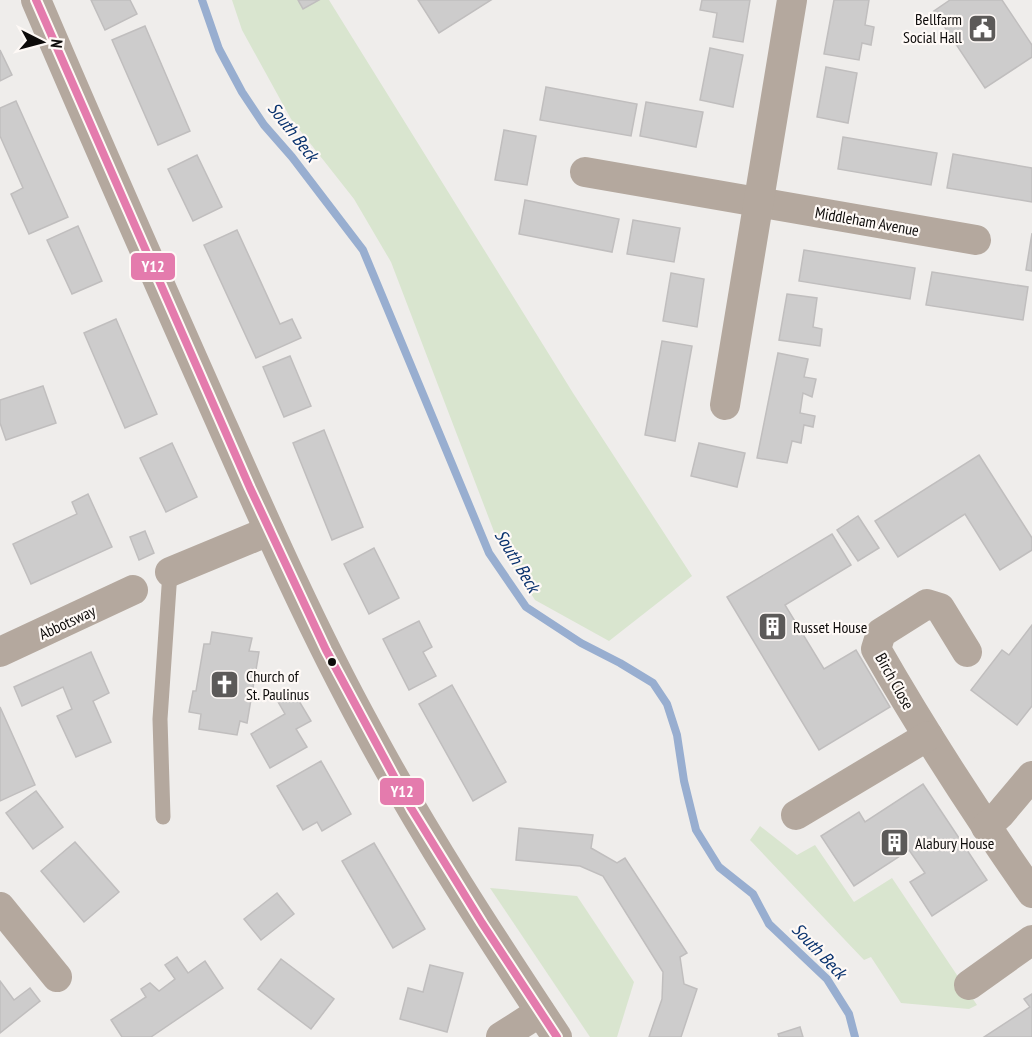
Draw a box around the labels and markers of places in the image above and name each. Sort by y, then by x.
place label: Bellfarm Social Hall [903,9,962,47]
public building icon: Bellfarm Social Hall [967,12,999,44]
building icon: Russet House [756,611,788,643]
place label: Russet House [793,617,867,637]
unlabelled marker [326,656,338,668]
place label: Church of St. Paulinus [246,666,309,704]
church icon: Church of St. Paulinus [209,669,241,701]
building icon: Alabury House [878,827,910,859]
place label: Alabury House [915,833,994,853]

